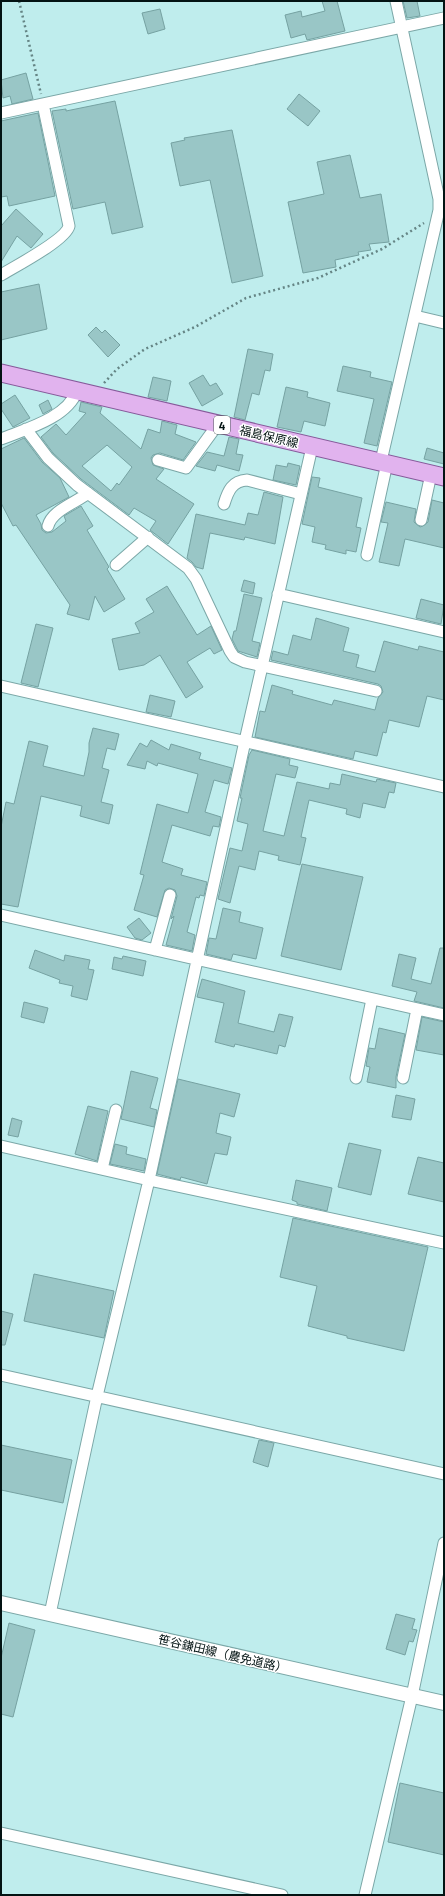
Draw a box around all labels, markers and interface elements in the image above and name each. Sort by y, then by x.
road number: 4 [214,416,230,434]
street label: 福島保原線 [238,422,300,450]
street label: 笹谷鎌田線（農免道路） [157,1631,289,1675]

